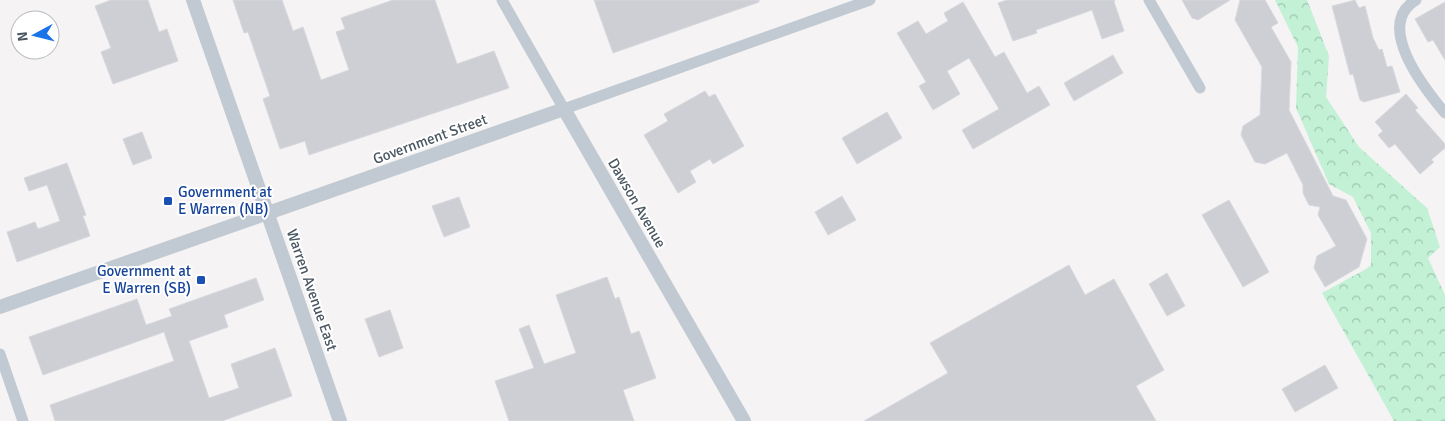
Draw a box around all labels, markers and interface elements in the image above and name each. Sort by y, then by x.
north arrow [10,10,60,60]
text: N [14,31,32,42]
street label: Government Street [370,110,490,168]
street label: Dawson Avenue [604,155,670,251]
place label: Government at E Warren (NB) [178,183,272,218]
marker: Government at E Warren (NB) [162,195,174,207]
street label: Warren Avenue East [283,227,341,353]
place label: Government at E Warren (SB) [97,262,191,297]
marker: Government at E Warren (SB) [195,274,207,286]

